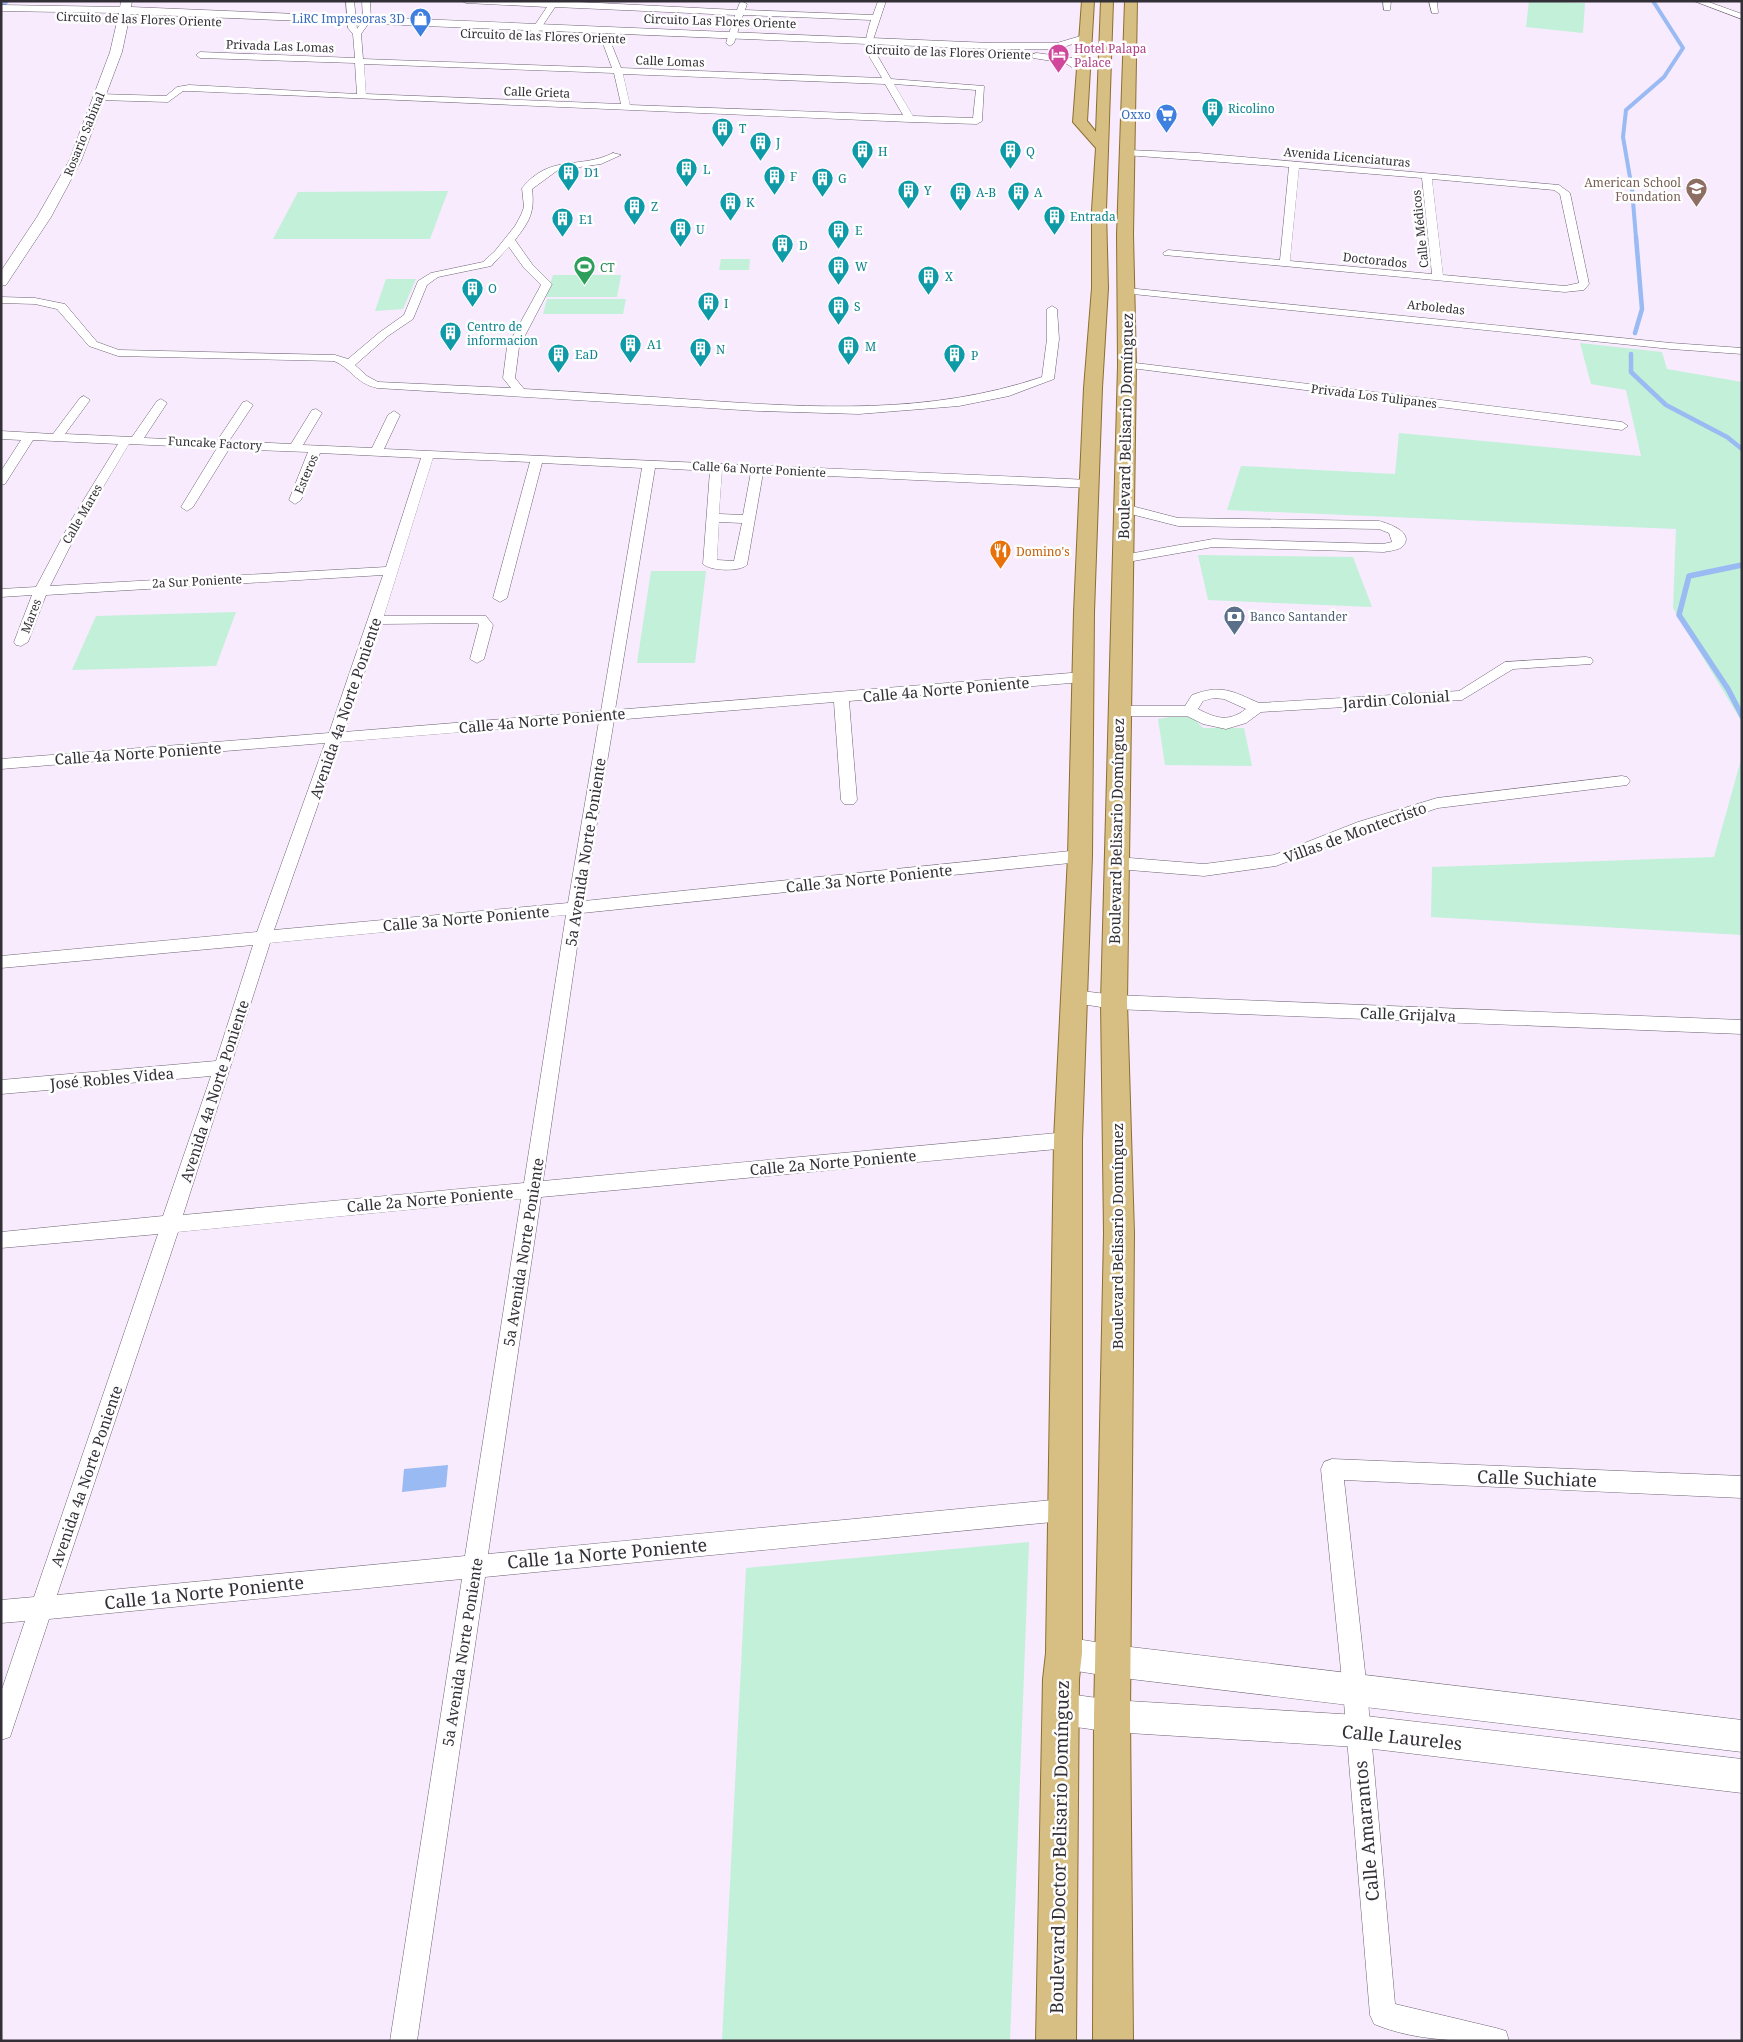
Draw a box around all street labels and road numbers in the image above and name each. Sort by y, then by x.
street label: Circuito de las Flores Oriente [56,8,222,30]
street label: Circuito Las Flores Oriente [643,10,797,32]
street label: Circuito de las Flores Oriente [460,25,626,47]
street label: Privada Las Lomas [226,36,334,56]
street label: Circuito de las Flores Oriente [865,41,1031,63]
street label: Calle Lomas [635,51,705,71]
street label: Calle Grieta [503,82,571,102]
street label: Rosario Sabinal [59,89,109,179]
street label: Avenida Licenciaturas [1283,143,1411,171]
street label: Calle Médicos [1407,189,1433,269]
street label: Doctorados [1342,248,1408,272]
street label: Arboledas [1406,296,1466,318]
street label: Boulevard Belisario Domínguez [1113,313,1137,539]
street label: Privada Los Tulipanes [1310,380,1438,412]
street label: Funcake Factory [167,432,263,454]
street label: Esteros [290,452,322,496]
street label: Calle 6a Norte Poniente [692,457,826,481]
street label: Calle Mares [58,481,106,547]
street label: 2a Sur Poniente [152,570,242,592]
street label: Mares [17,596,45,636]
street label: Avenida 4a Norte Poniente [304,615,386,801]
street label: Calle 4a Norte Poniente [862,672,1030,706]
street label: Jardin Colonial [1341,685,1451,713]
street label: Calle 4a Norte Poniente [458,703,626,737]
street label: Boulevard Belisario Domínguez [1104,718,1128,944]
street label: Calle 4a Norte Poniente [54,737,222,769]
street label: 5a Avenida Norte Poniente [560,756,610,948]
street label: Villas de Montecristo [1281,797,1429,867]
street label: Calle 3a Norte Poniente [785,859,953,897]
street label: Calle 3a Norte Poniente [382,901,550,935]
street label: Avenida 4a Norte Poniente [175,997,253,1185]
street label: Calle Grijalva [1360,1002,1456,1026]
street label: José Robles Videa [48,1063,175,1093]
street label: Boulevard Belisario Domínguez [1107,1123,1127,1349]
street label: Calle 2a Norte Poniente [749,1145,917,1179]
street label: 5a Avenida Norte Poniente [498,1156,548,1348]
street label: Calle 2a Norte Poniente [346,1182,514,1216]
street label: Avenida 4a Norte Poniente [45,1383,127,1569]
street label: Calle Suchiate [1477,1464,1597,1492]
street label: Calle 1a Norte Poniente [506,1532,708,1574]
street label: 5a Avenida Norte Poniente [437,1556,487,1748]
street label: Calle 1a Norte Poniente [103,1570,305,1614]
street label: Boulevard Doctor Belisario Domínguez [1044,1680,1074,2014]
street label: Calle Laureles [1341,1719,1463,1755]
street label: Calle Amarantos [1348,1760,1384,1902]

